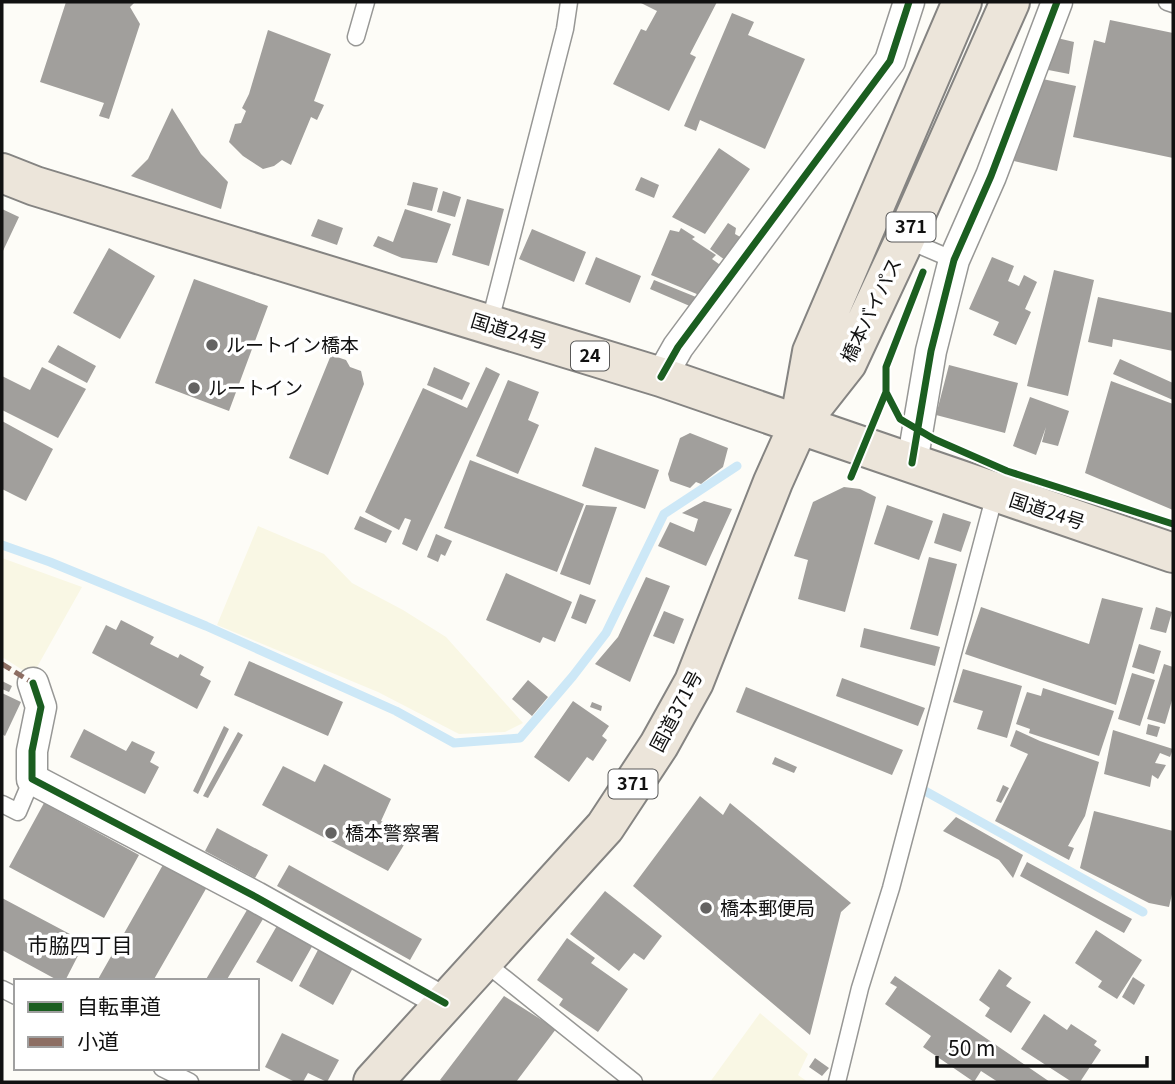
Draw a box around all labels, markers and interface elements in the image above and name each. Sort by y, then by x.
road number: 371 [886,212,936,242]
street label: 橋本バイパス [833,252,907,366]
street label: 国道24号 [468,305,551,354]
place label: ルートイン橋本 [226,330,359,357]
marker: ルートイン橋本 [204,337,220,353]
road number: 24 [571,342,609,370]
place label: ルートイン [208,373,303,400]
marker: ルートイン [186,380,202,396]
street label: 国道24号 [1006,485,1089,534]
street label: 国道371号 [642,665,707,756]
road number: 371 [608,770,658,798]
place label: 橋本警察署 [345,818,440,845]
marker: 橋本警察署 [323,825,339,841]
place label: 橋本郵便局 [720,893,815,920]
marker: 橋本郵便局 [698,900,714,916]
district label: 市脇四丁目 [28,929,133,959]
legend [14,979,259,1070]
text: 自転車道 [77,990,161,1020]
scale bar [937,1024,1147,1068]
text: 小道 [77,1025,119,1055]
text: 50 m [948,1032,995,1062]

